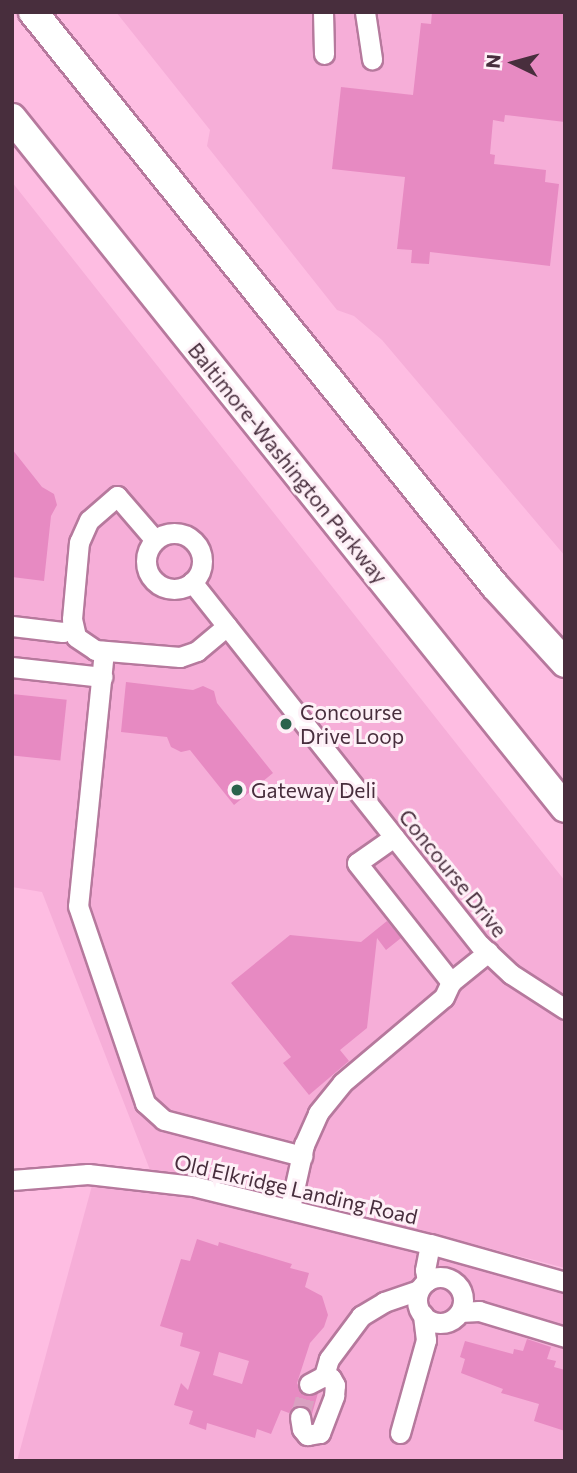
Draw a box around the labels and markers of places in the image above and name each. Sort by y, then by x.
place label: Concourse Drive Loop [300,699,404,749]
marker: Concourse Drive Loop [278,716,294,732]
place label: Gateway Deli [251,777,376,803]
marker: Gateway Deli [229,782,245,798]

